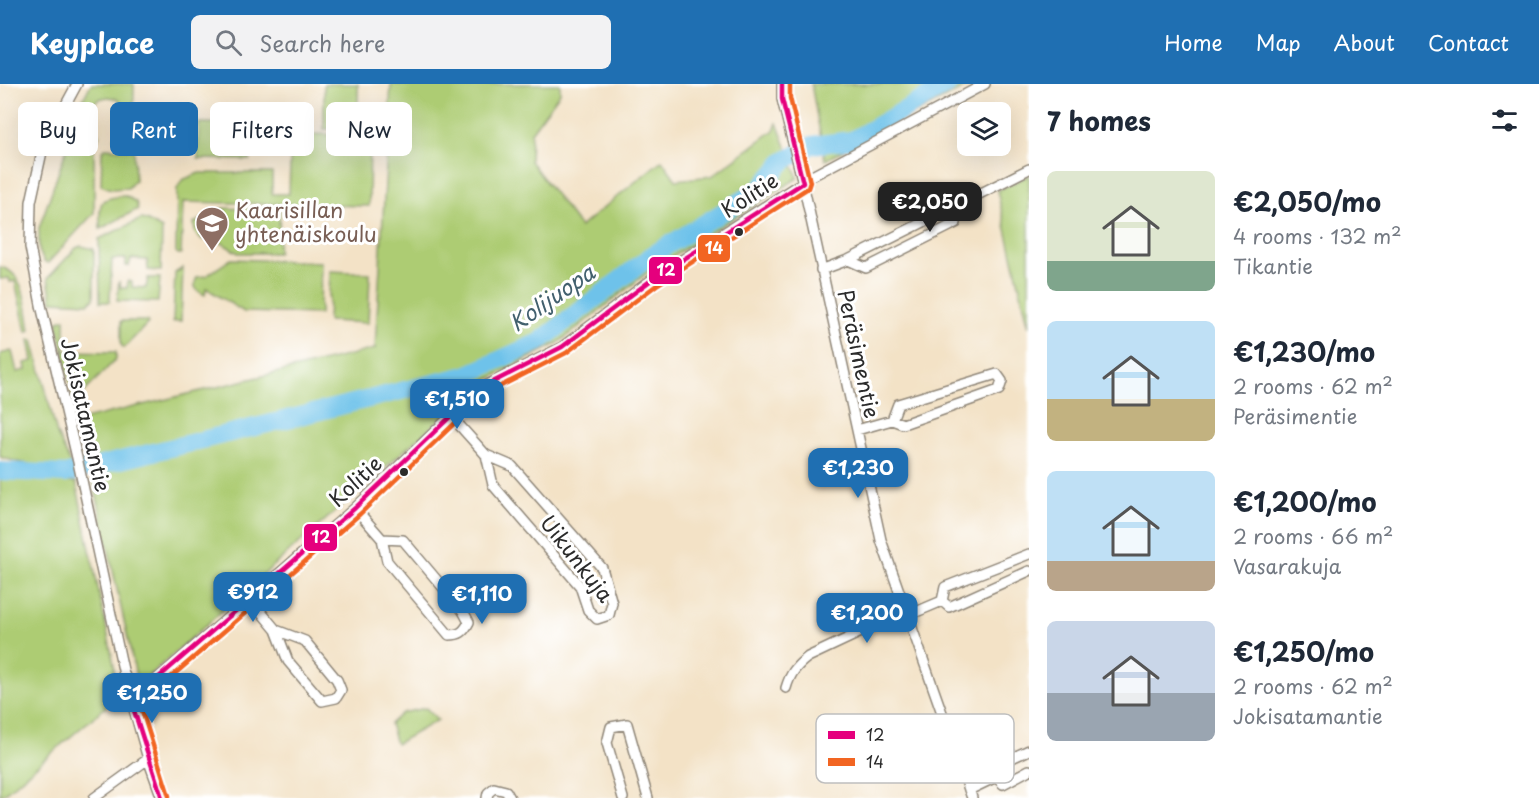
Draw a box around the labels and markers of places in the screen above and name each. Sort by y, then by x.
pin: €2,050 [881,182,979,233]
place label: Kaarisillan yhtenäiskoulu [235,193,377,249]
school or university icon: Kaarisillan yhtenäiskoulu [194,205,230,252]
unlabelled marker [733,226,745,238]
pin: €1,510 [408,379,506,430]
pin: €1,230 [809,448,907,499]
unlabelled marker [398,466,410,478]
pin: €912 [217,572,289,623]
pin: €1,110 [433,574,531,625]
pin: €1,200 [818,593,916,644]
pin: €1,250 [103,673,201,724]

